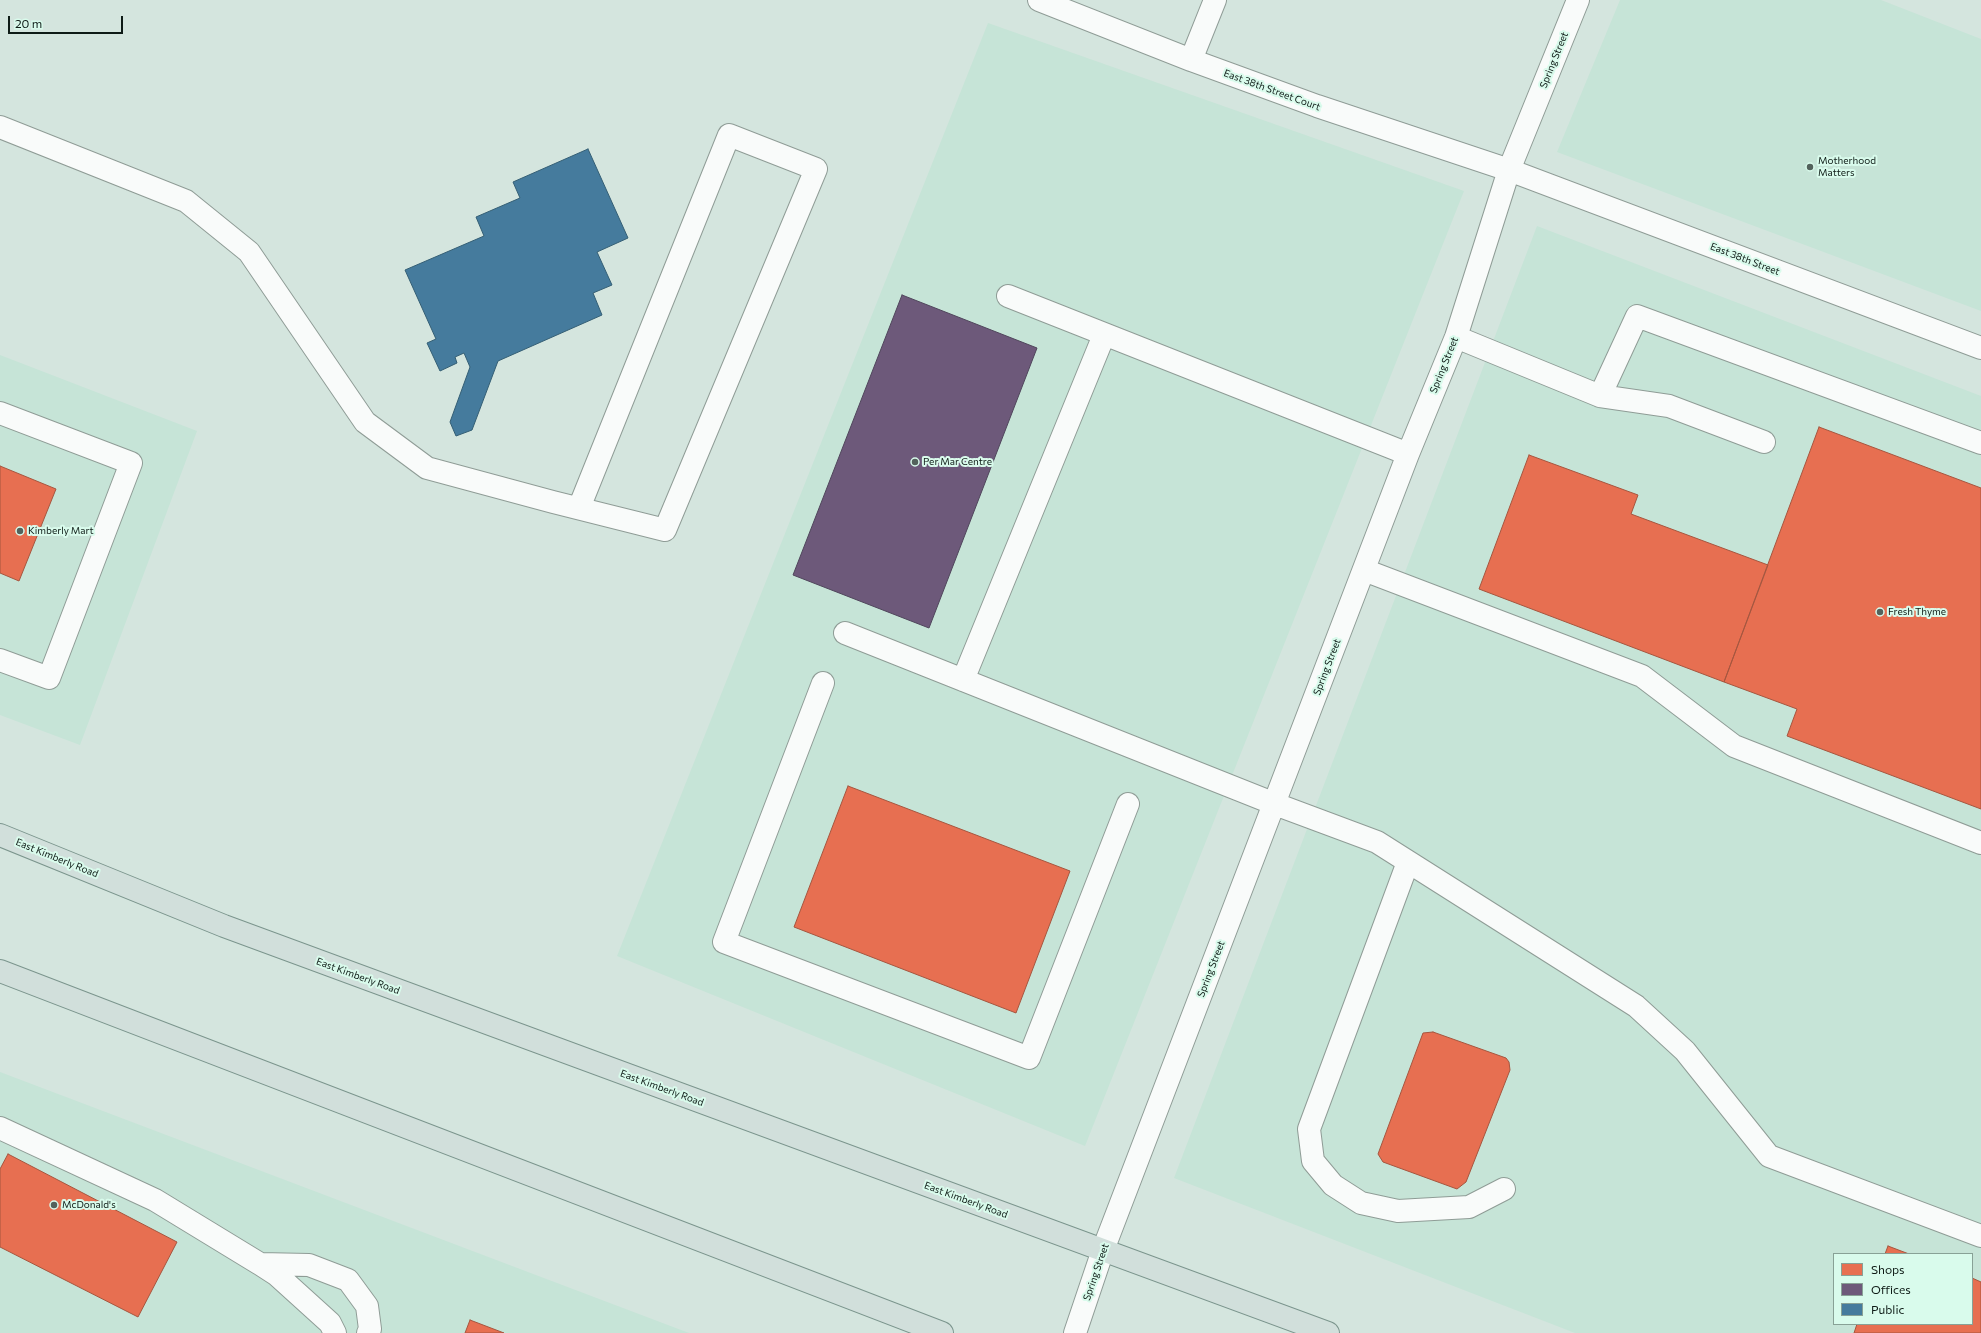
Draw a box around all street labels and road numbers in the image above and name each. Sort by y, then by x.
street label: Spring Street [1537,30,1571,90]
street label: East 38th Street Court [1222,67,1322,113]
street label: East 38th Street [1709,240,1781,278]
street label: Spring Street [1427,335,1461,395]
street label: Spring Street [1311,637,1343,697]
street label: East Kimberly Road [14,836,100,880]
street label: Spring Street [1195,939,1227,999]
street label: East Kimberly Road [315,955,401,997]
street label: East Kimberly Road [619,1067,705,1109]
street label: East Kimberly Road [923,1179,1009,1221]
street label: Spring Street [1081,1242,1111,1302]

